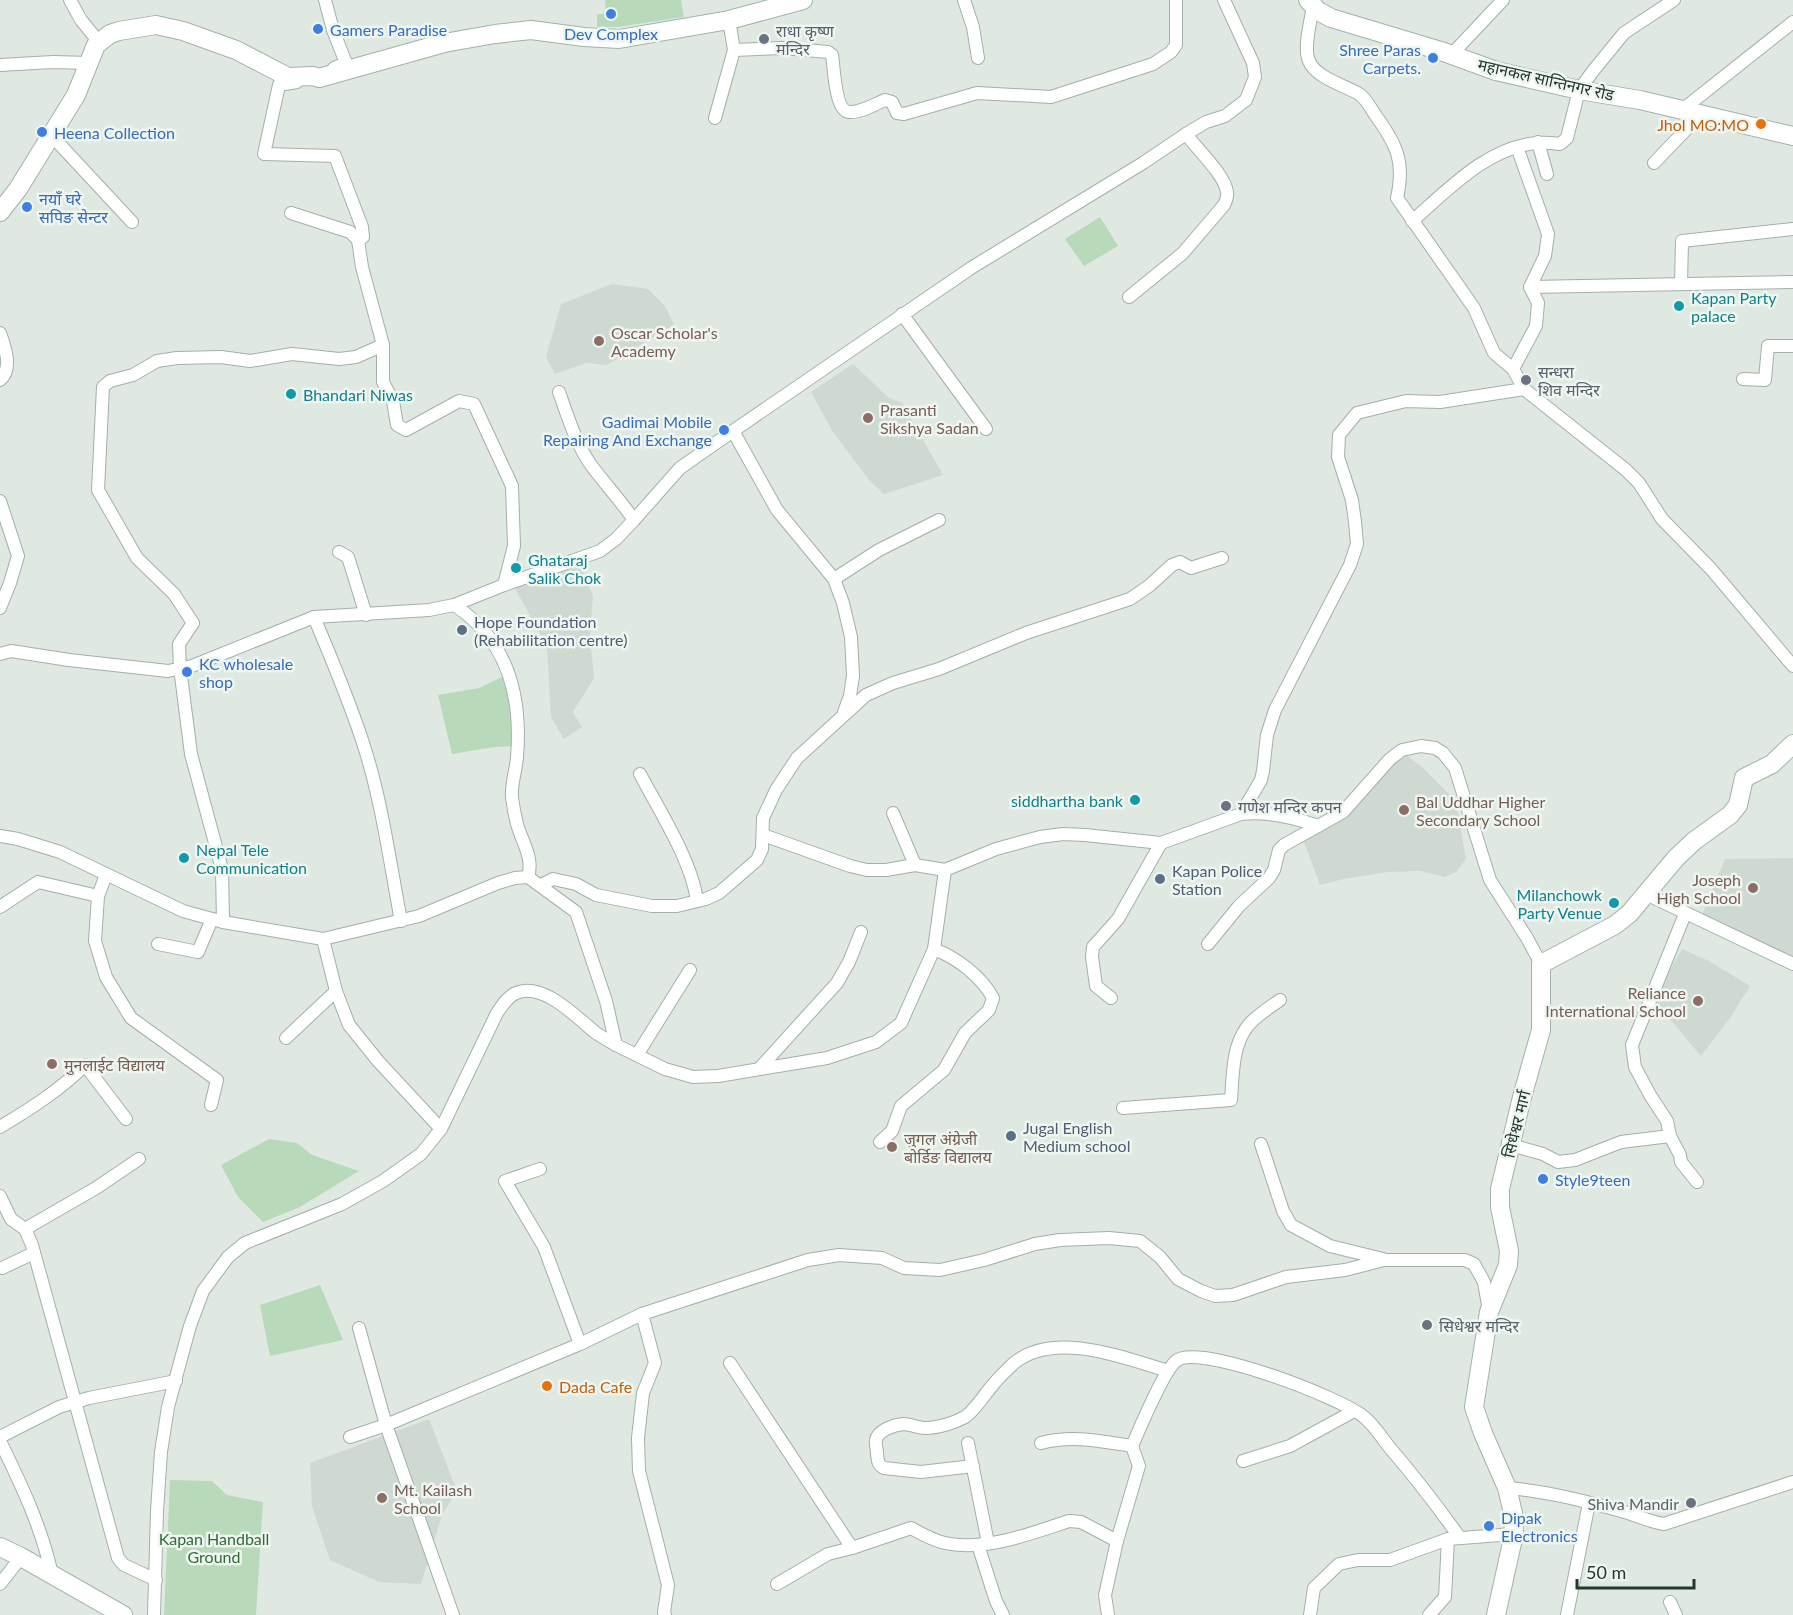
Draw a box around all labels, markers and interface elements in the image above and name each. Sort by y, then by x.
marker: Dev Complex [604,7,618,21]
place label: Gamers Paradise [330,20,447,39]
place label: राधा कृष्ण मन्दिर [776,21,834,58]
marker: Gamers Paradise [311,22,325,36]
place label: Dev Complex [564,24,658,43]
marker: राधा कृष्ण मन्दिर [757,32,771,46]
place label: Shree Paras Carpets. [1339,40,1421,77]
marker: Shree Paras Carpets. [1426,51,1440,65]
street label: महानकल सान्तिनगर रोड [1476,54,1616,104]
place label: Jhol MO:MO [1657,115,1749,134]
marker: Jhol MO:MO [1754,117,1768,131]
place label: Heena Collection [54,123,175,142]
marker: Heena Collection [35,125,49,139]
place label: नयाँ घरे सपिङ सेन्टर [39,189,108,226]
marker: नयाँ घरे सपिङ सेन्टर [20,200,34,214]
place label: Kapan Party palace [1691,288,1777,325]
marker: Kapan Party palace [1672,299,1686,313]
place label: Oscar Scholar's Academy [611,323,718,360]
marker: Oscar Scholar's Academy [592,334,606,348]
place label: सन्धरा शिव मन्दिर [1538,362,1600,399]
marker: सन्धरा शिव मन्दिर [1519,373,1533,387]
place label: Bhandari Niwas [303,385,413,404]
marker: Bhandari Niwas [284,387,298,401]
place label: Prasanti Sikshya Sadan [880,400,979,437]
marker: Prasanti Sikshya Sadan [861,411,875,425]
place label: Gadimai Mobile Repairing And Exchange [543,412,712,449]
marker: Gadimai Mobile Repairing And Exchange [717,423,731,437]
place label: Ghataraj Salik Chok [528,550,602,587]
marker: Ghataraj Salik Chok [509,561,523,575]
place label: Hope Foundation (Rehabilitation centre) [474,612,627,649]
marker: Hope Foundation (Rehabilitation centre) [455,623,469,637]
place label: KC wholesale shop [199,654,293,691]
marker: KC wholesale shop [180,665,194,679]
place label: siddhartha bank [1011,791,1124,810]
place label: Bal Uddhar Higher Secondary School [1416,792,1546,829]
marker: siddhartha bank [1128,793,1142,807]
place label: गणेश मन्दिर कपन [1238,797,1343,816]
marker: गणेश मन्दिर कपन [1219,799,1233,813]
marker: Bal Uddhar Higher Secondary School [1397,803,1411,817]
place label: Nepal Tele Communication [196,840,307,877]
marker: Nepal Tele Communication [177,851,191,865]
place label: Kapan Police Station [1172,861,1262,898]
place label: Joseph High School [1657,870,1741,907]
marker: Kapan Police Station [1153,872,1167,886]
marker: Joseph High School [1746,881,1760,895]
place label: Milanchowk Party Venue [1517,885,1603,922]
marker: Milanchowk Party Venue [1607,896,1621,910]
place label: Reliance International School [1545,983,1686,1020]
marker: Reliance International School [1691,994,1705,1008]
place label: मुनलाईट विद्यालय [64,1055,166,1076]
marker: मुनलाईट विद्यालय [45,1057,59,1071]
street label: सिधेश्वर मार्ग [1498,1087,1534,1160]
place label: Jugal English Medium school [1023,1118,1130,1155]
place label: जुगल अंग्रेजी बोर्डिङ विद्यालय [904,1129,992,1166]
marker: Jugal English Medium school [1004,1129,1018,1143]
marker: जुगल अंग्रेजी बोर्डिङ विद्यालय [885,1140,899,1154]
place label: Style9teen [1555,1170,1630,1189]
marker: Style9teen [1536,1172,1550,1186]
place label: सिधेश्वर मन्दिर [1439,1316,1520,1335]
marker: सिधेश्वर मन्दिर [1420,1318,1434,1332]
place label: Dada Cafe [559,1377,632,1396]
marker: Dada Cafe [540,1379,554,1393]
place label: Mt. Kailash School [394,1480,472,1517]
marker: Mt. Kailash School [375,1491,389,1505]
place label: Shiva Mandir [1587,1494,1679,1513]
marker: Shiva Mandir [1684,1496,1698,1510]
place label: Dipak Electronics [1501,1508,1578,1545]
marker: Dipak Electronics [1482,1519,1496,1533]
park label: Kapan Handball Ground [159,1529,269,1566]
scale bar [1577,1552,1694,1590]
text: 50 m [1586,1561,1626,1583]

